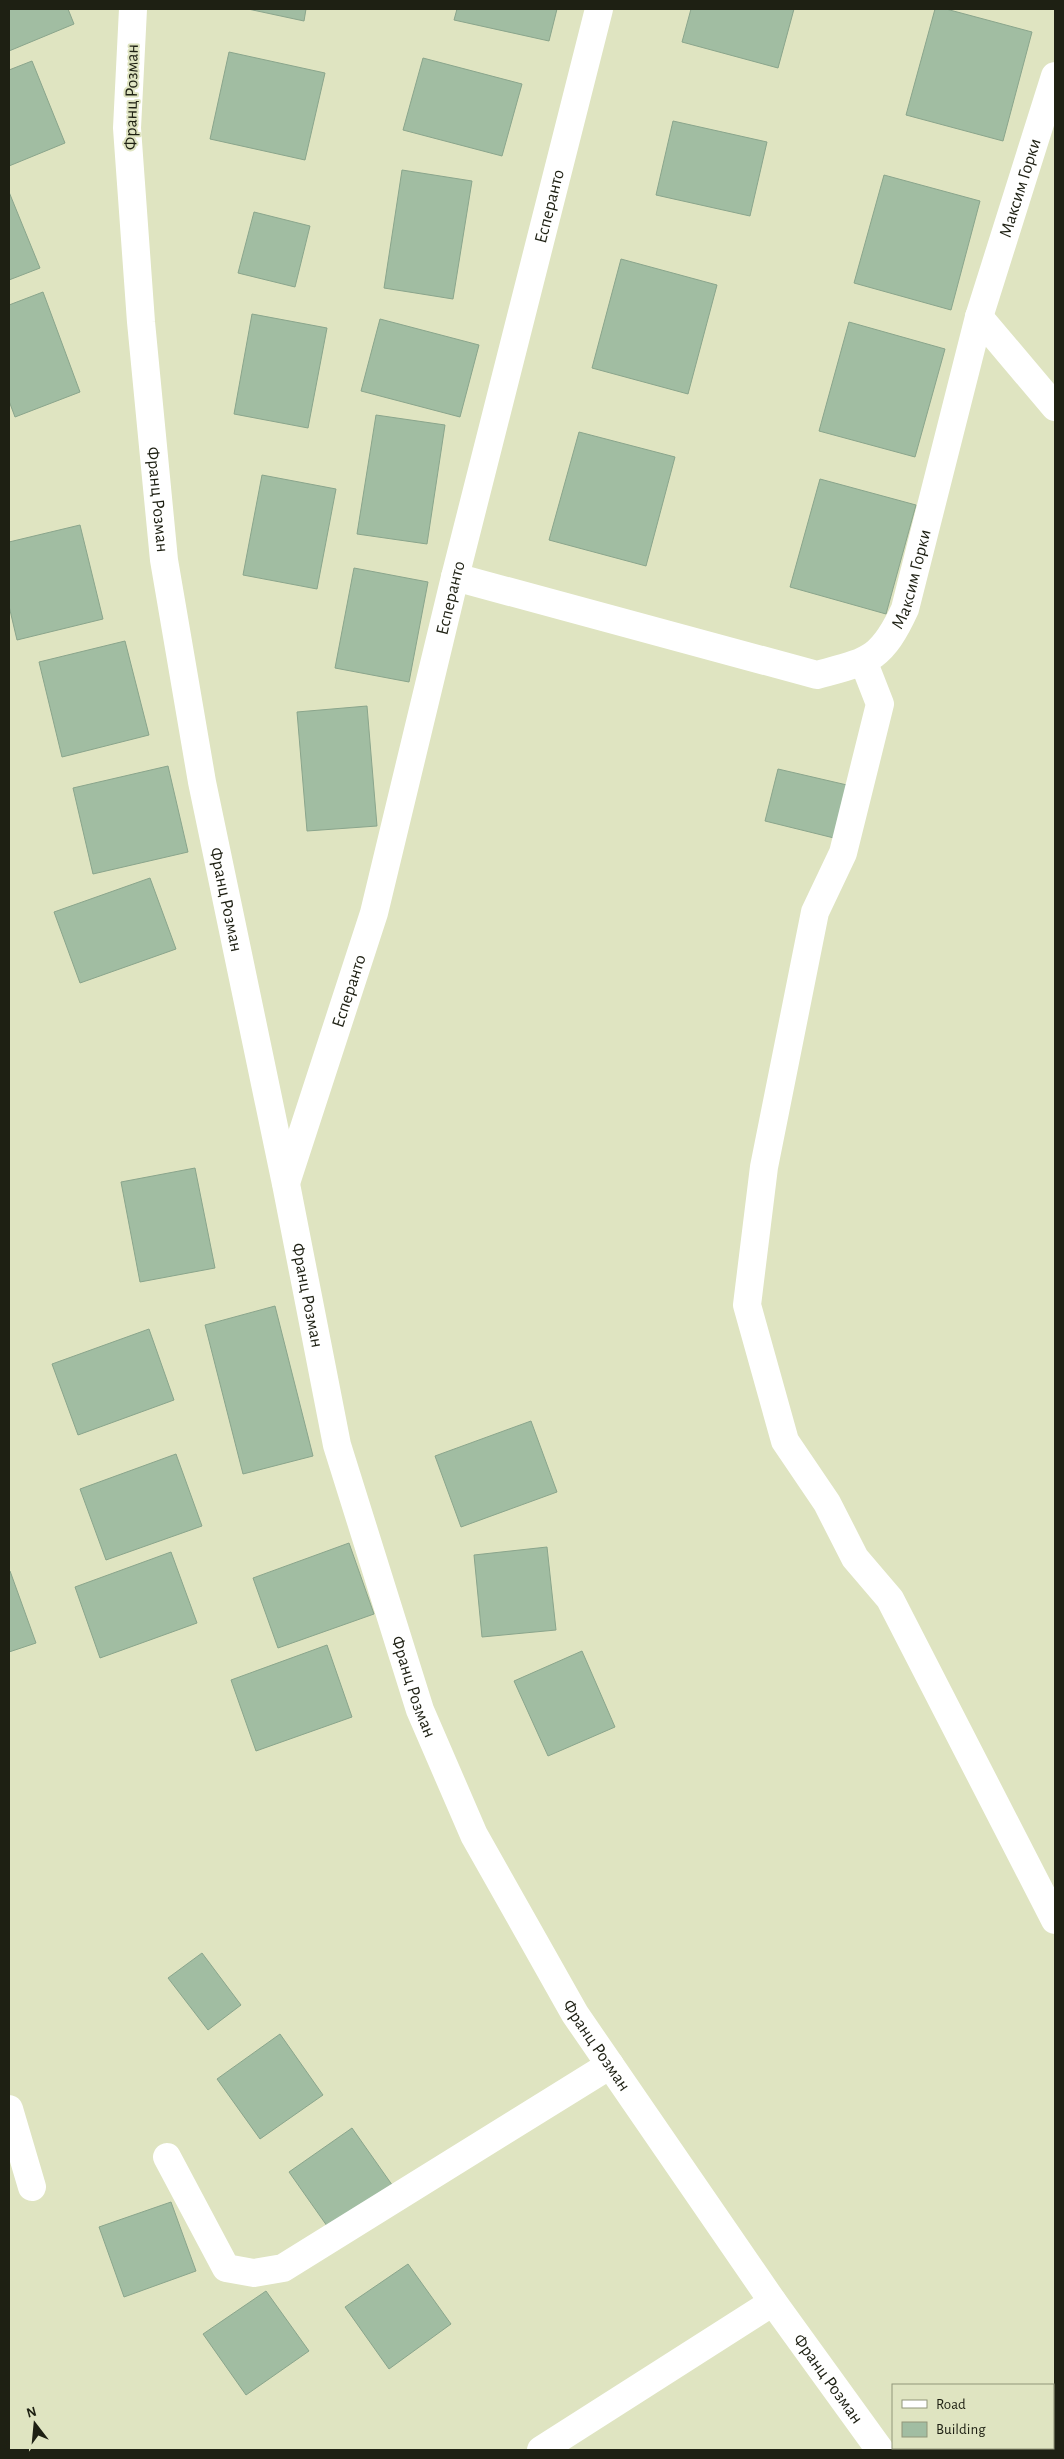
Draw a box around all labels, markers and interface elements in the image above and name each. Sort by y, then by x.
street label: Франц Розман [122,44,142,150]
street label: Максим Горки [997,137,1045,240]
street label: Есперанто [532,168,568,245]
street label: Франц Розман [143,446,171,553]
street label: Максим Горки [889,528,935,632]
street label: Есперанто [433,559,469,637]
street label: Франц Розман [206,846,245,953]
street label: Есперанто [329,953,370,1030]
street label: Франц Розман [288,1242,326,1349]
street label: Франц Розман [387,1634,439,1740]
street label: Франц Розман [559,1997,633,2095]
street label: Франц Розман [789,2331,866,2427]
legend [892,2384,1054,2449]
text: Road [936,2397,966,2412]
north arrow [10,2399,60,2449]
text: N [25,2404,38,2421]
text: Building [936,2422,986,2437]

